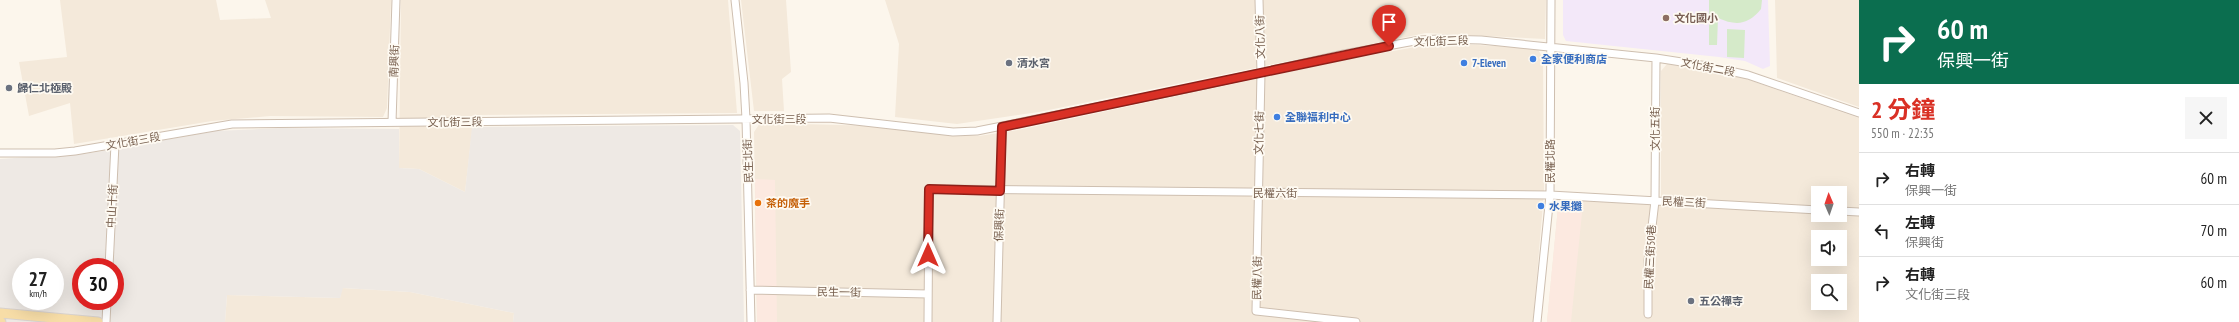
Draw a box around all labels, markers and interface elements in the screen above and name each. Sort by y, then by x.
pin [1372,5,1406,46]
text: 60 m [1937,10,1988,47]
icon: arrive [1378,11,1400,33]
place label: 文化國小 [1674,11,1718,25]
marker: 文化國小 [1661,13,1671,23]
street label: 文化八街 [1253,15,1267,59]
icon: right [1871,16,1923,68]
street label: 文化街三段 [1413,33,1469,49]
street label: 南興街 [386,44,402,78]
text: 保興一街 [1937,49,2009,72]
place label: 全家便利商店 [1541,52,1607,66]
marker: 全家便利商店 [1528,54,1538,64]
street label: 文化街二段 [1680,55,1736,79]
place label: 清水宮 [1017,56,1050,70]
place label: 7-Eleven [1472,56,1506,70]
marker: 清水宮 [1004,58,1014,68]
marker: 7-Eleven [1459,58,1469,68]
place label: 歸仁北極殿 [17,81,72,95]
marker: 歸仁北極殿 [4,83,14,93]
text: 2 分鐘 [1871,94,1935,125]
button: close [2185,97,2227,139]
street label: 文化五街 [1648,107,1662,151]
place label: 全聯福利中心 [1285,110,1351,124]
street label: 文化七街 [1252,111,1266,155]
street label: 文化街三段 [752,112,807,126]
marker: 全聯福利中心 [1272,112,1282,122]
street label: 文化街三段 [427,115,483,129]
text: 550 m · 22:35 [1871,125,1934,142]
street label: 文化街三段 [105,129,161,153]
street label: 民生北街 [740,139,756,183]
street label: 民權北路 [1543,139,1557,183]
text: 右轉 [1905,161,1935,180]
icon: right [1871,168,1893,190]
text: 60 m [2201,169,2227,188]
text: 保興一街 [1905,182,1957,199]
street label: 中山十街 [104,184,120,228]
street label: 民權六街 [1253,186,1297,200]
north arrow [1811,186,1847,222]
map controls [1811,186,1847,310]
street label: 民權三街 [1662,194,1706,210]
place label: 茶的魔手 [766,196,810,210]
marker: 茶的魔手 [753,198,763,208]
place label: 水果攤 [1549,199,1582,213]
marker: 水果攤 [1536,201,1546,211]
street label: 保興街 [991,208,1007,242]
text: 左轉 [1905,213,1935,232]
icon: left [1871,220,1893,242]
text: 70 m [2201,221,2227,240]
street label: 民權三街50巷 [1641,224,1659,290]
button: sound [1811,230,1847,266]
position arrow [907,234,949,276]
text: 保興街 [1905,234,1944,251]
street label: 民權八街 [1250,256,1264,300]
speed limit sign: 30 [72,258,124,310]
text: 右轉 [1905,265,1935,284]
text: 27 [28,266,48,292]
icon: right [1871,272,1893,294]
text: 60 m [2201,273,2227,292]
button: search [1811,274,1847,310]
street label: 民生一街 [817,285,861,299]
text: 文化街三段 [1905,286,1970,303]
text: km/h [29,287,47,300]
place label: 五公禪寺 [1699,294,1743,308]
marker: 五公禪寺 [1686,296,1696,306]

